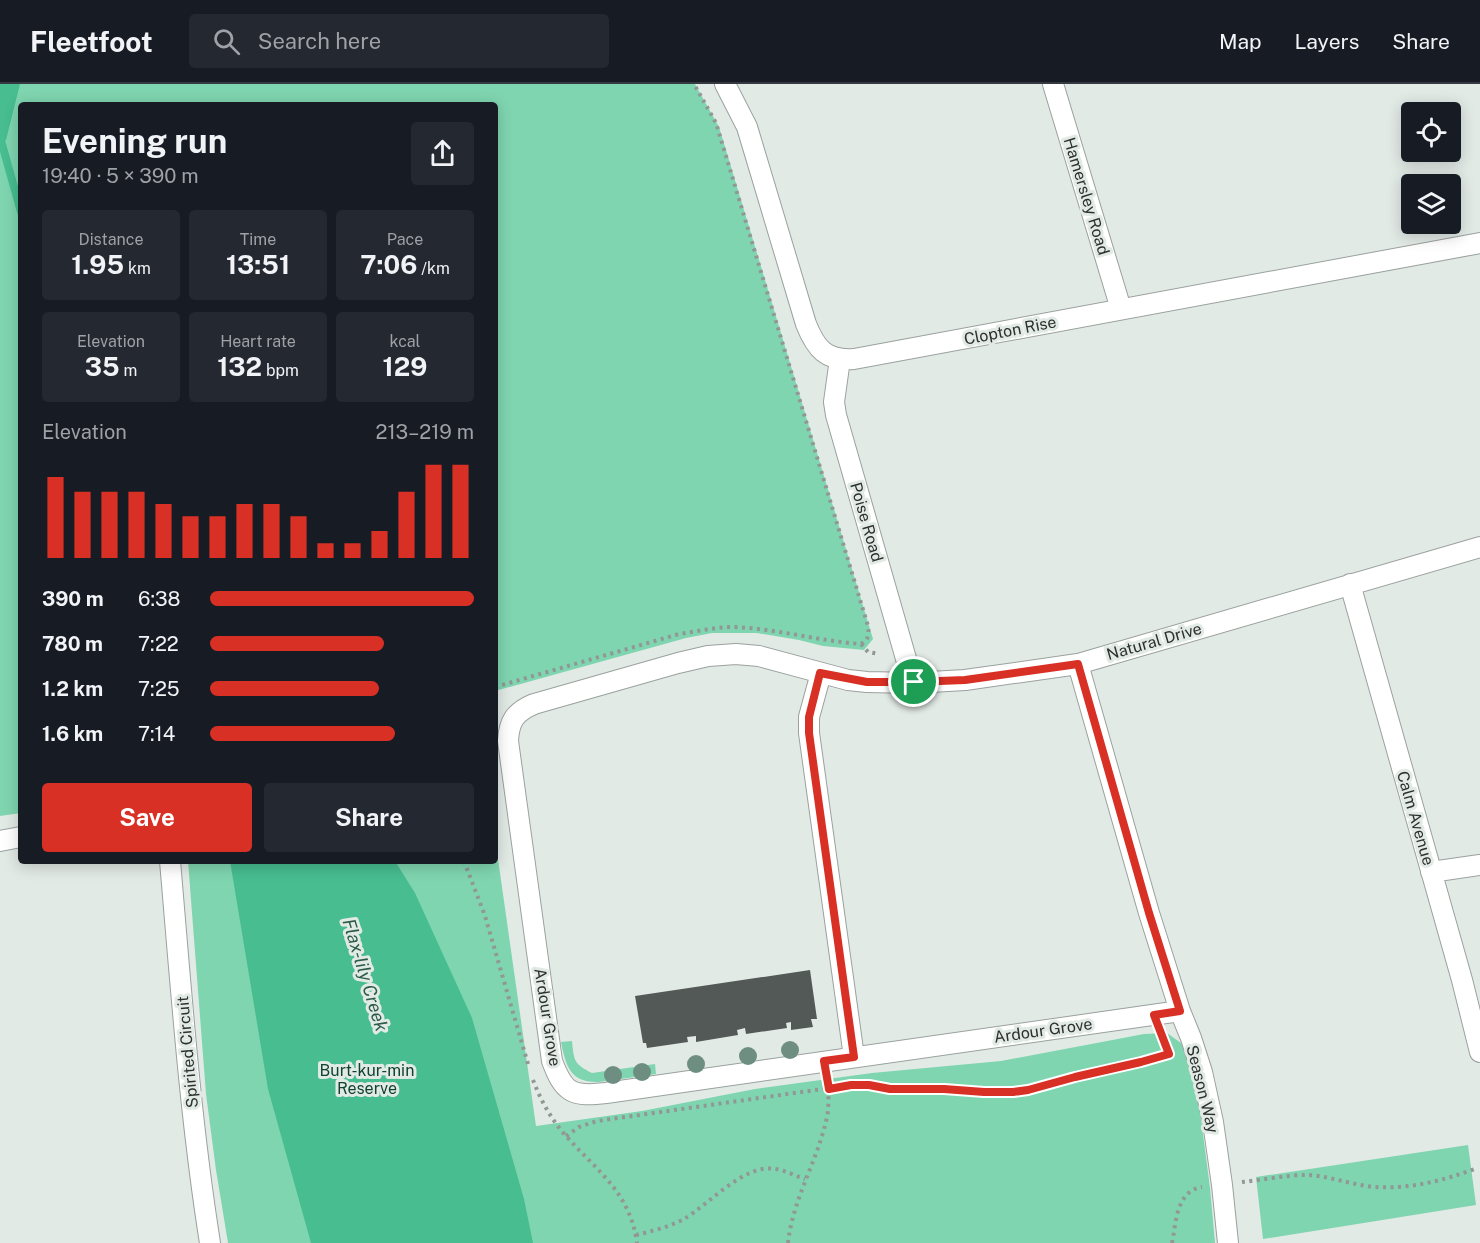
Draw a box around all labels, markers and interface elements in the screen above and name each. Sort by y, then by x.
search box [189,14,609,68]
text: Fleetfoot [30,25,153,58]
icon: search [210,25,243,58]
text: Search here [258,28,381,54]
text: Map [1219,29,1262,54]
text: Layers [1295,29,1359,54]
text: Share [1392,29,1450,54]
map controls [1401,102,1461,234]
button: locate [1401,102,1461,162]
text: Evening run [42,122,227,160]
button: share [411,122,474,185]
street label: Hamersley Road [1060,135,1113,257]
text: 19:40 · 5 × 390 m [42,164,199,188]
button: layers [1401,174,1461,234]
text: Distance [79,230,143,249]
text: Time [240,230,276,249]
text: Pace [387,230,423,249]
text: 1.95 [71,249,124,280]
text: 13:51 [226,249,290,280]
text: 7:06 [360,249,417,280]
text: km [124,259,151,278]
text: /km [417,259,450,278]
street label: Clopton Rise [962,312,1058,349]
text: Elevation [77,332,145,351]
text: Heart rate [220,332,296,351]
text: kcal [390,332,420,351]
text: 35 [85,351,120,382]
text: 132 [217,351,262,382]
text: 129 [383,351,427,382]
text: m [120,361,137,380]
text: bpm [262,361,299,380]
text: Elevation [42,420,127,444]
text: 213–219 m [376,420,474,444]
street label: Poise Road [846,480,887,564]
text: 390 m [42,587,104,611]
text: 6:38 [138,587,180,611]
street label: Natural Drive [1104,619,1204,664]
text: 780 m [42,632,103,656]
text: 7:22 [138,632,179,656]
pin [888,656,939,707]
icon: arrive [897,665,930,698]
text: 1.2 km [42,677,103,701]
text: 7:25 [138,677,180,701]
text: 1.6 km [42,722,103,746]
text: 7:14 [138,722,175,746]
street label: Calm Avenue [1393,769,1438,867]
button: Save [42,783,252,852]
button: Share [264,783,474,852]
water label: Flax-lily Creek [338,916,393,1034]
street label: Ardour Grove [530,967,565,1068]
street label: Spirited Circuit [173,995,202,1109]
street label: Ardour Grove [993,1014,1094,1047]
street label: Season Way [1182,1043,1223,1136]
park label: Burt-kur-min Reserve [320,1061,414,1098]

